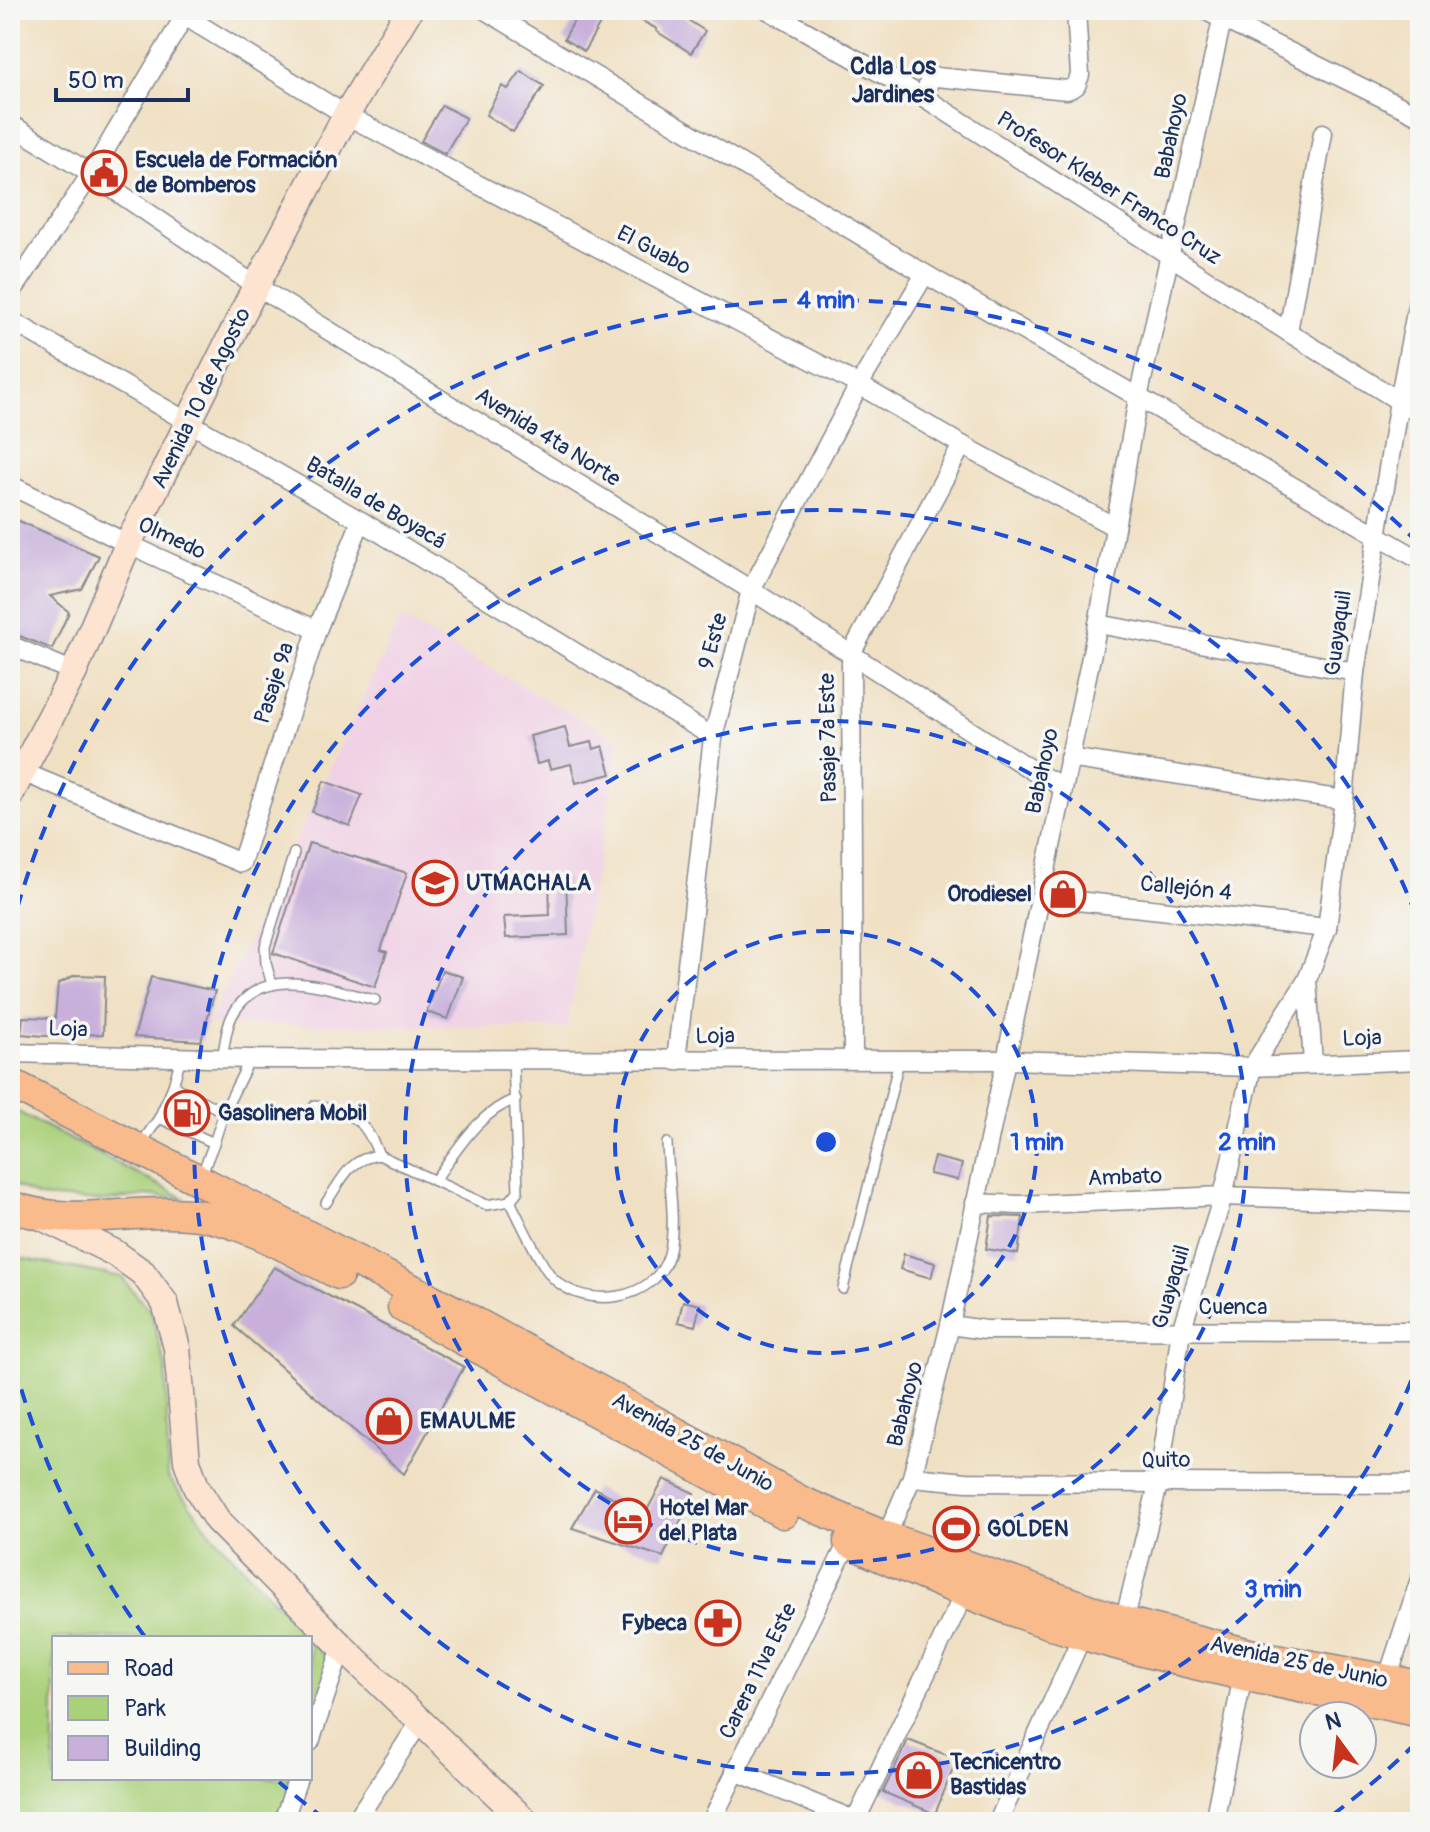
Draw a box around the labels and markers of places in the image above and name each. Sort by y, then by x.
place label: Escuela de Formación de Bomberos [135,146,337,199]
public building icon: Escuela de Formación de Bomberos [80,149,128,197]
school or university icon: UTMACHALA [411,859,459,907]
place label: UTMACHALA [466,869,592,897]
shop icon: Orodiesel [1039,870,1087,918]
place label: Orodiesel [947,880,1032,908]
fuel station icon: Gasolinera Mobil [163,1089,211,1137]
place label: Gasolinera Mobil [218,1099,367,1127]
centre of rings [812,1128,840,1156]
shop icon: EMAULME [365,1397,413,1445]
place label: EMAULME [420,1407,516,1435]
place label: Hotel Mar del Plata [659,1494,750,1547]
hotel icon: Hotel Mar del Plata [604,1497,652,1545]
sports icon: GOLDEN [932,1505,980,1553]
place label: GOLDEN [987,1515,1069,1543]
pharmacy icon: Fybeca [694,1599,742,1647]
place label: Fybeca [621,1609,687,1637]
place label: Tecnicentro Bastidas [949,1748,1061,1801]
shop icon: Tecnicentro Bastidas [895,1751,943,1799]

